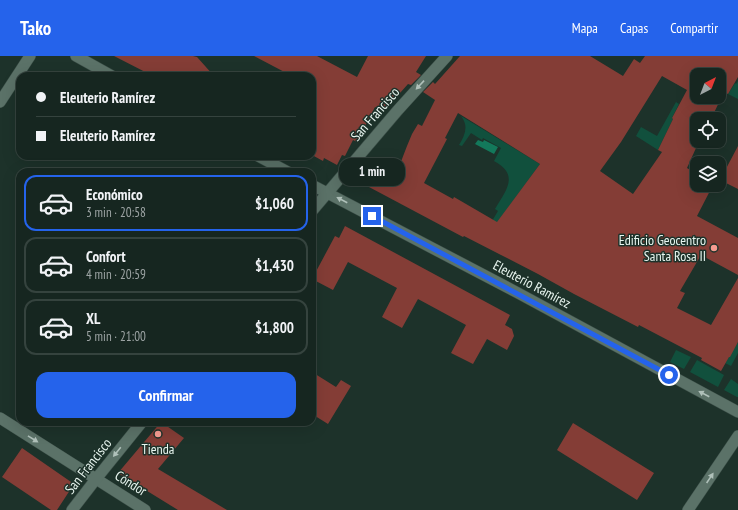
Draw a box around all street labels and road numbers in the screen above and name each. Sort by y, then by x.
street label: San Francisco [347,83,403,145]
street label: Eleuterio Ramírez [490,256,574,312]
street label: San Francisco [61,435,115,497]
street label: Cóndor [112,466,150,500]

